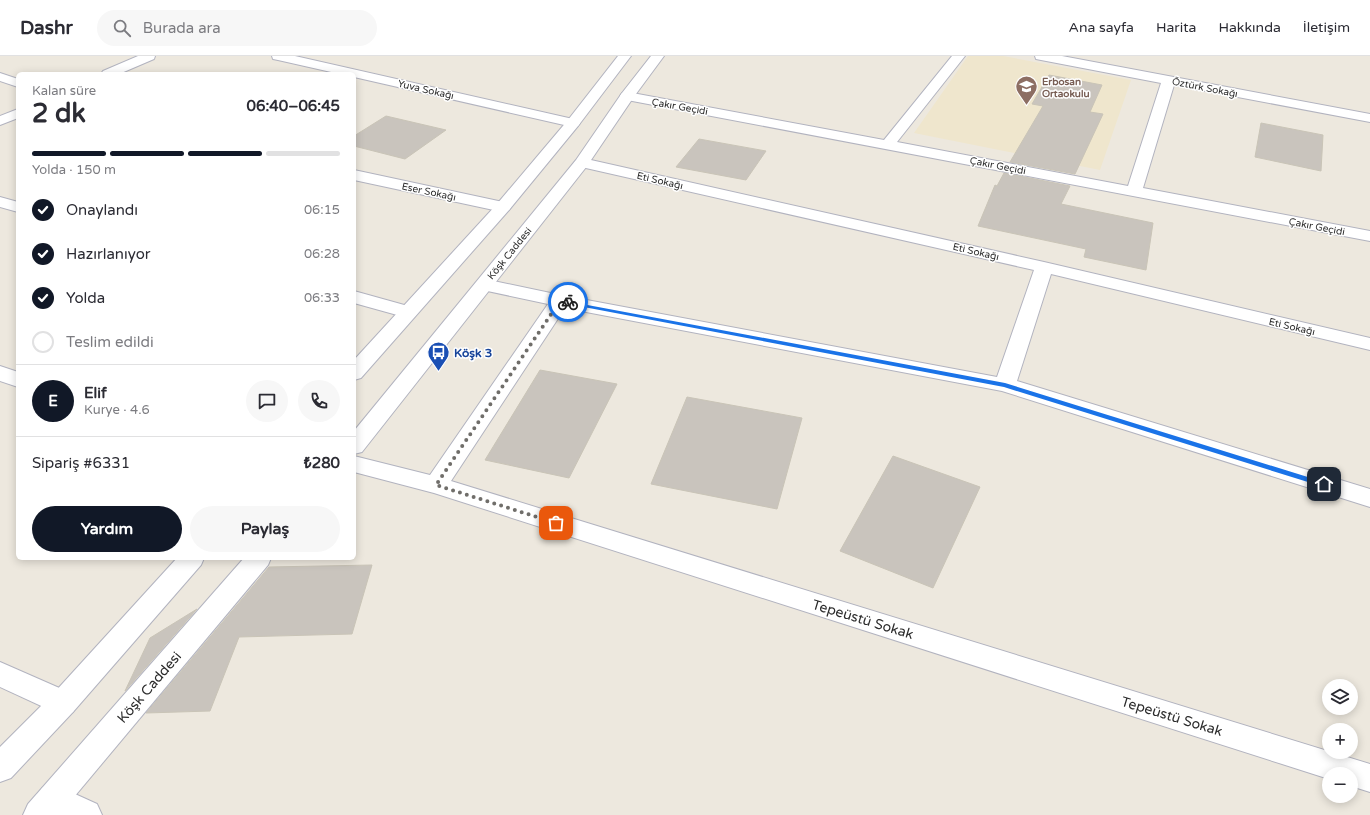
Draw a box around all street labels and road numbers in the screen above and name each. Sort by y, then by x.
street label: Öztürk Sokağı [1171,76,1239,100]
street label: Yuva Sokağı [397,78,455,102]
street label: Çakır Geçidi [651,96,709,118]
street label: Çakır Geçidi [969,155,1027,177]
street label: Eti Sokağı [635,170,684,192]
street label: Eser Sokağı [401,180,457,204]
street label: Çakır Geçidi [1288,216,1346,238]
street label: Köşk Caddesi [485,225,535,282]
street label: Eti Sokağı [951,241,1000,263]
street label: Eti Sokağı [1267,316,1316,338]
street label: Tepeüstü Sokak [810,596,916,643]
street label: Köşk Caddesi [114,648,185,727]
street label: Tepeüstü Sokak [1119,693,1225,740]

